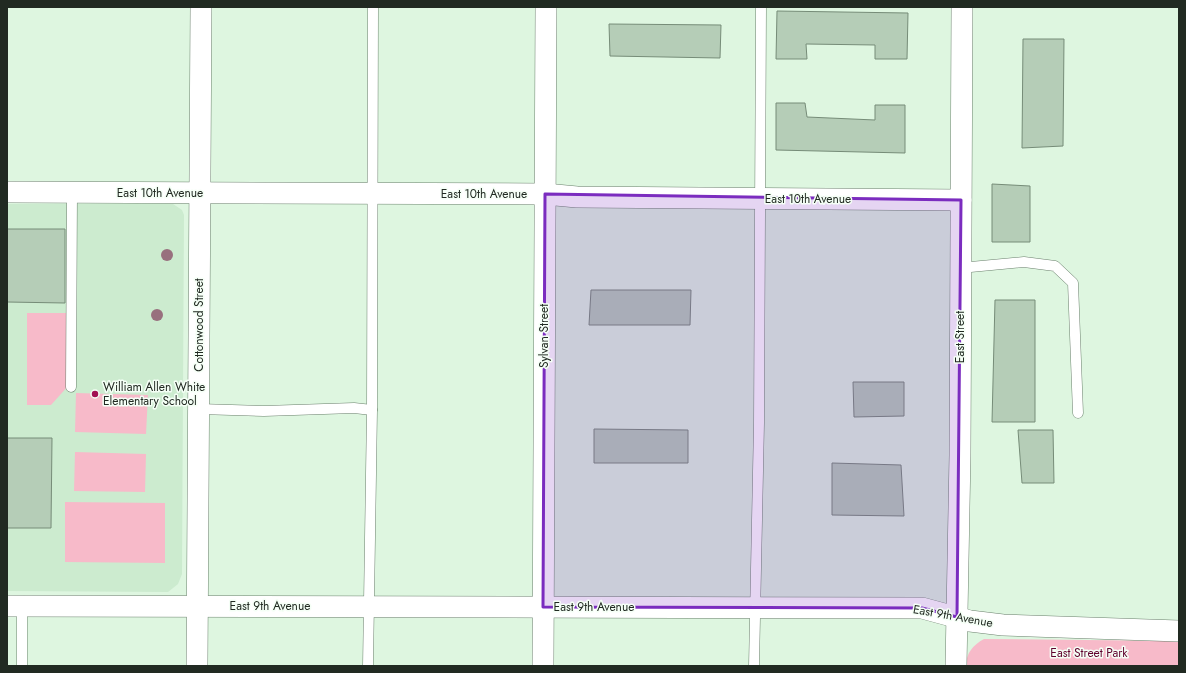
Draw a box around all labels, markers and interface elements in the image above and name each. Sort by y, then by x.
street label: East 10th Avenue [117,184,203,202]
street label: East 10th Avenue [441,185,527,203]
street label: East 10th Avenue [765,190,851,208]
street label: Cottonwood Street [190,278,208,372]
street label: Sylvan Street [535,304,553,368]
street label: East Street [951,311,969,363]
place label: William Allen White Elementary School [103,378,205,410]
marker: William Allen White Elementary School [90,389,100,399]
street label: East 9th Avenue [230,597,310,615]
street label: East 9th Avenue [554,598,634,616]
street label: East 9th Avenue [912,600,994,632]
park label: East Street Park [1050,644,1128,662]

